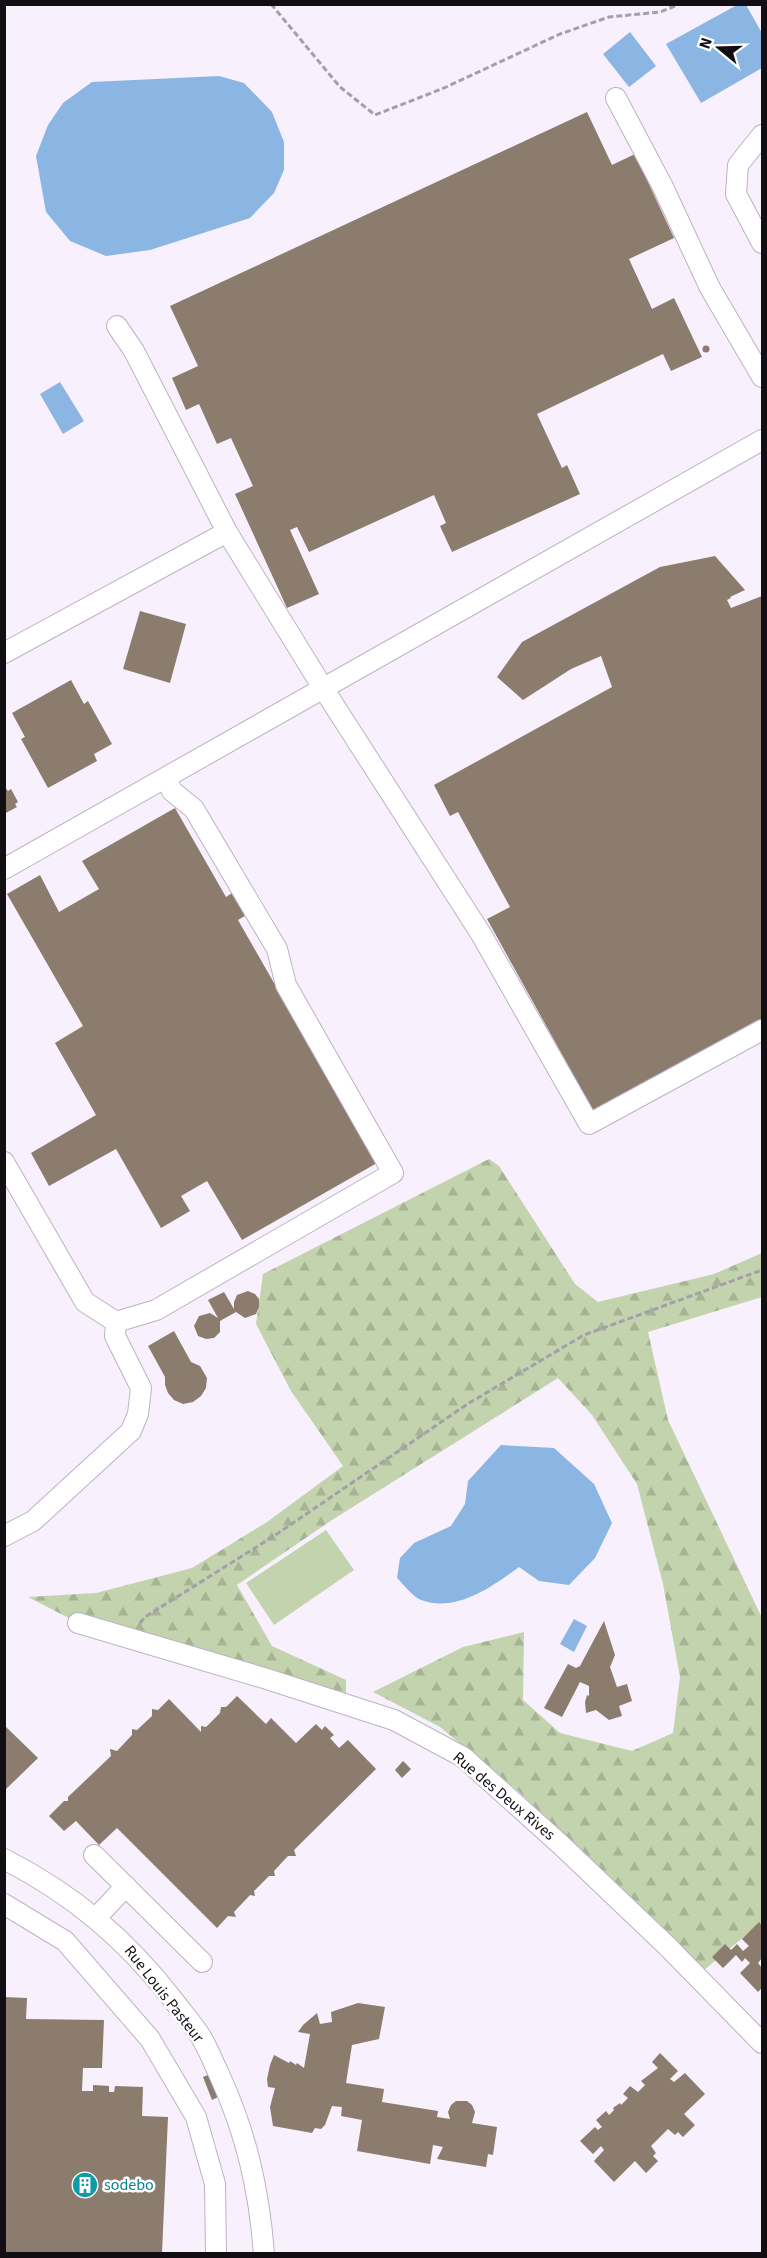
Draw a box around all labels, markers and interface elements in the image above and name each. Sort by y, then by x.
north arrow [689,18,749,78]
text: N [694,35,718,52]
street label: Rue des Deux Rives [448,1747,560,1846]
street label: Rue Louis Pasteur [119,1941,209,2048]
building icon: sodebo [70,2170,100,2200]
place label: sodebo [104,2174,154,2196]

